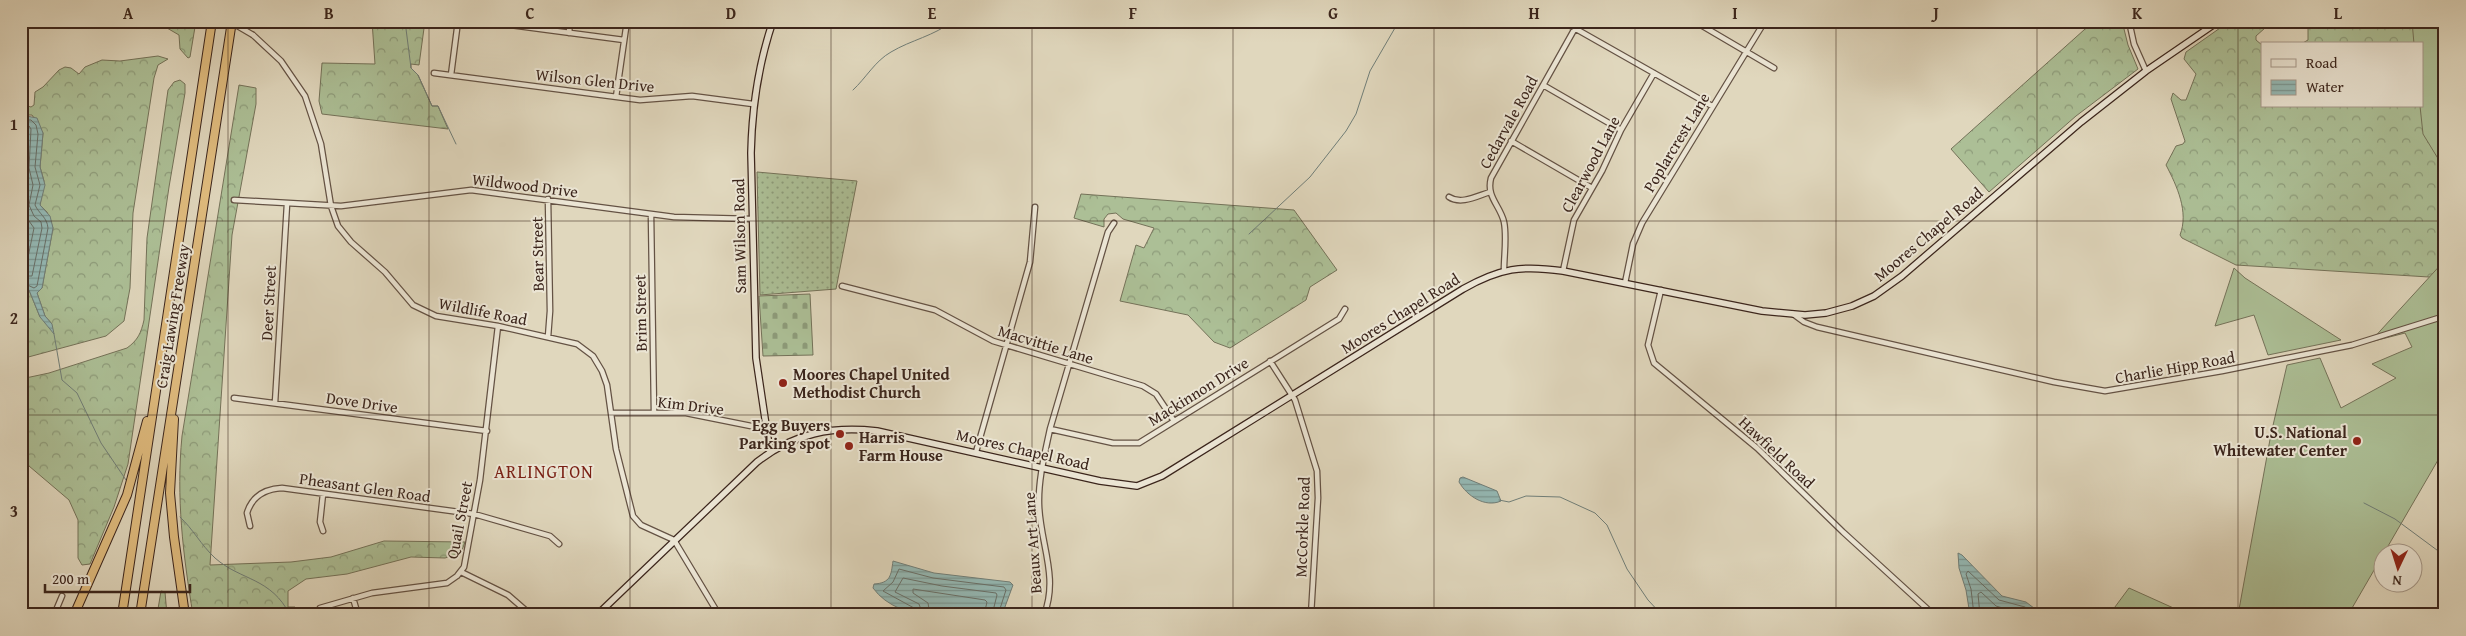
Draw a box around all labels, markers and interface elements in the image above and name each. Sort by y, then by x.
text: A [123,1,134,25]
text: B [324,1,334,25]
text: C [525,1,535,25]
text: D [726,1,736,25]
text: E [928,1,937,25]
text: F [1129,1,1137,25]
text: G [1328,1,1338,25]
text: H [1528,1,1540,25]
text: I [1732,1,1738,25]
text: J [1930,1,1939,25]
text: K [2132,1,2143,25]
text: L [2334,1,2343,25]
legend [2261,42,2424,108]
text: Road [2306,52,2337,73]
street label: Wilson Glen Drive [534,62,656,98]
street label: Cedarvale Road [1473,71,1544,173]
text: Water [2306,76,2344,97]
street label: Poplarcrest Lane [1637,88,1715,196]
street label: Clearwood Lane [1554,111,1626,217]
text: 1 [10,112,18,136]
street label: Wildwood Drive [471,167,579,203]
street label: Sam Wilson Road [726,178,752,294]
street label: Moores Chapel Road [1868,181,1988,287]
street label: Bear Street [524,216,550,292]
street label: Craig Lawing Freeway [149,242,195,390]
street label: Deer Street [254,264,282,341]
street label: Moores Chapel Road [1336,267,1464,359]
street label: Brim Street [627,274,653,352]
street label: Wildlife Road [437,291,530,331]
text: 2 [10,306,18,330]
street label: Macvittie Lane [995,318,1097,370]
street label: Charlie Hipp Road [2113,345,2237,389]
street label: Mackinnon Drive [1143,350,1253,432]
place label: Moores Chapel United Methodist Church [793,362,950,404]
marker: Moores Chapel United Methodist Church [777,377,789,389]
street label: Dove Drive [325,385,399,419]
street label: Kim Drive [657,389,725,421]
street label: Hawfield Road [1734,410,1821,494]
place label: Egg Buyers Parking spot [739,413,830,455]
place label: U.S. National Whitewater Center [2213,420,2348,462]
street label: Moores Chapel Road [954,422,1092,476]
place label: Harris Farm House [859,425,943,467]
marker: Egg Buyers Parking spot [834,428,846,440]
marker: U.S. National Whitewater Center [2351,435,2363,447]
marker: Harris Farm House [843,440,855,452]
district label: ARLINGTON [494,458,594,485]
street label: Pheasant Glen Road [298,466,433,508]
street label: McCorkle Road [1288,476,1316,578]
street label: Quail Street [440,479,478,561]
street label: Beaux Art Lane [1016,491,1048,595]
text: 3 [10,499,18,523]
north arrow [2374,544,2424,594]
scale bar [45,561,190,593]
text: 200 m [52,568,90,589]
text: N [2391,571,2402,591]

